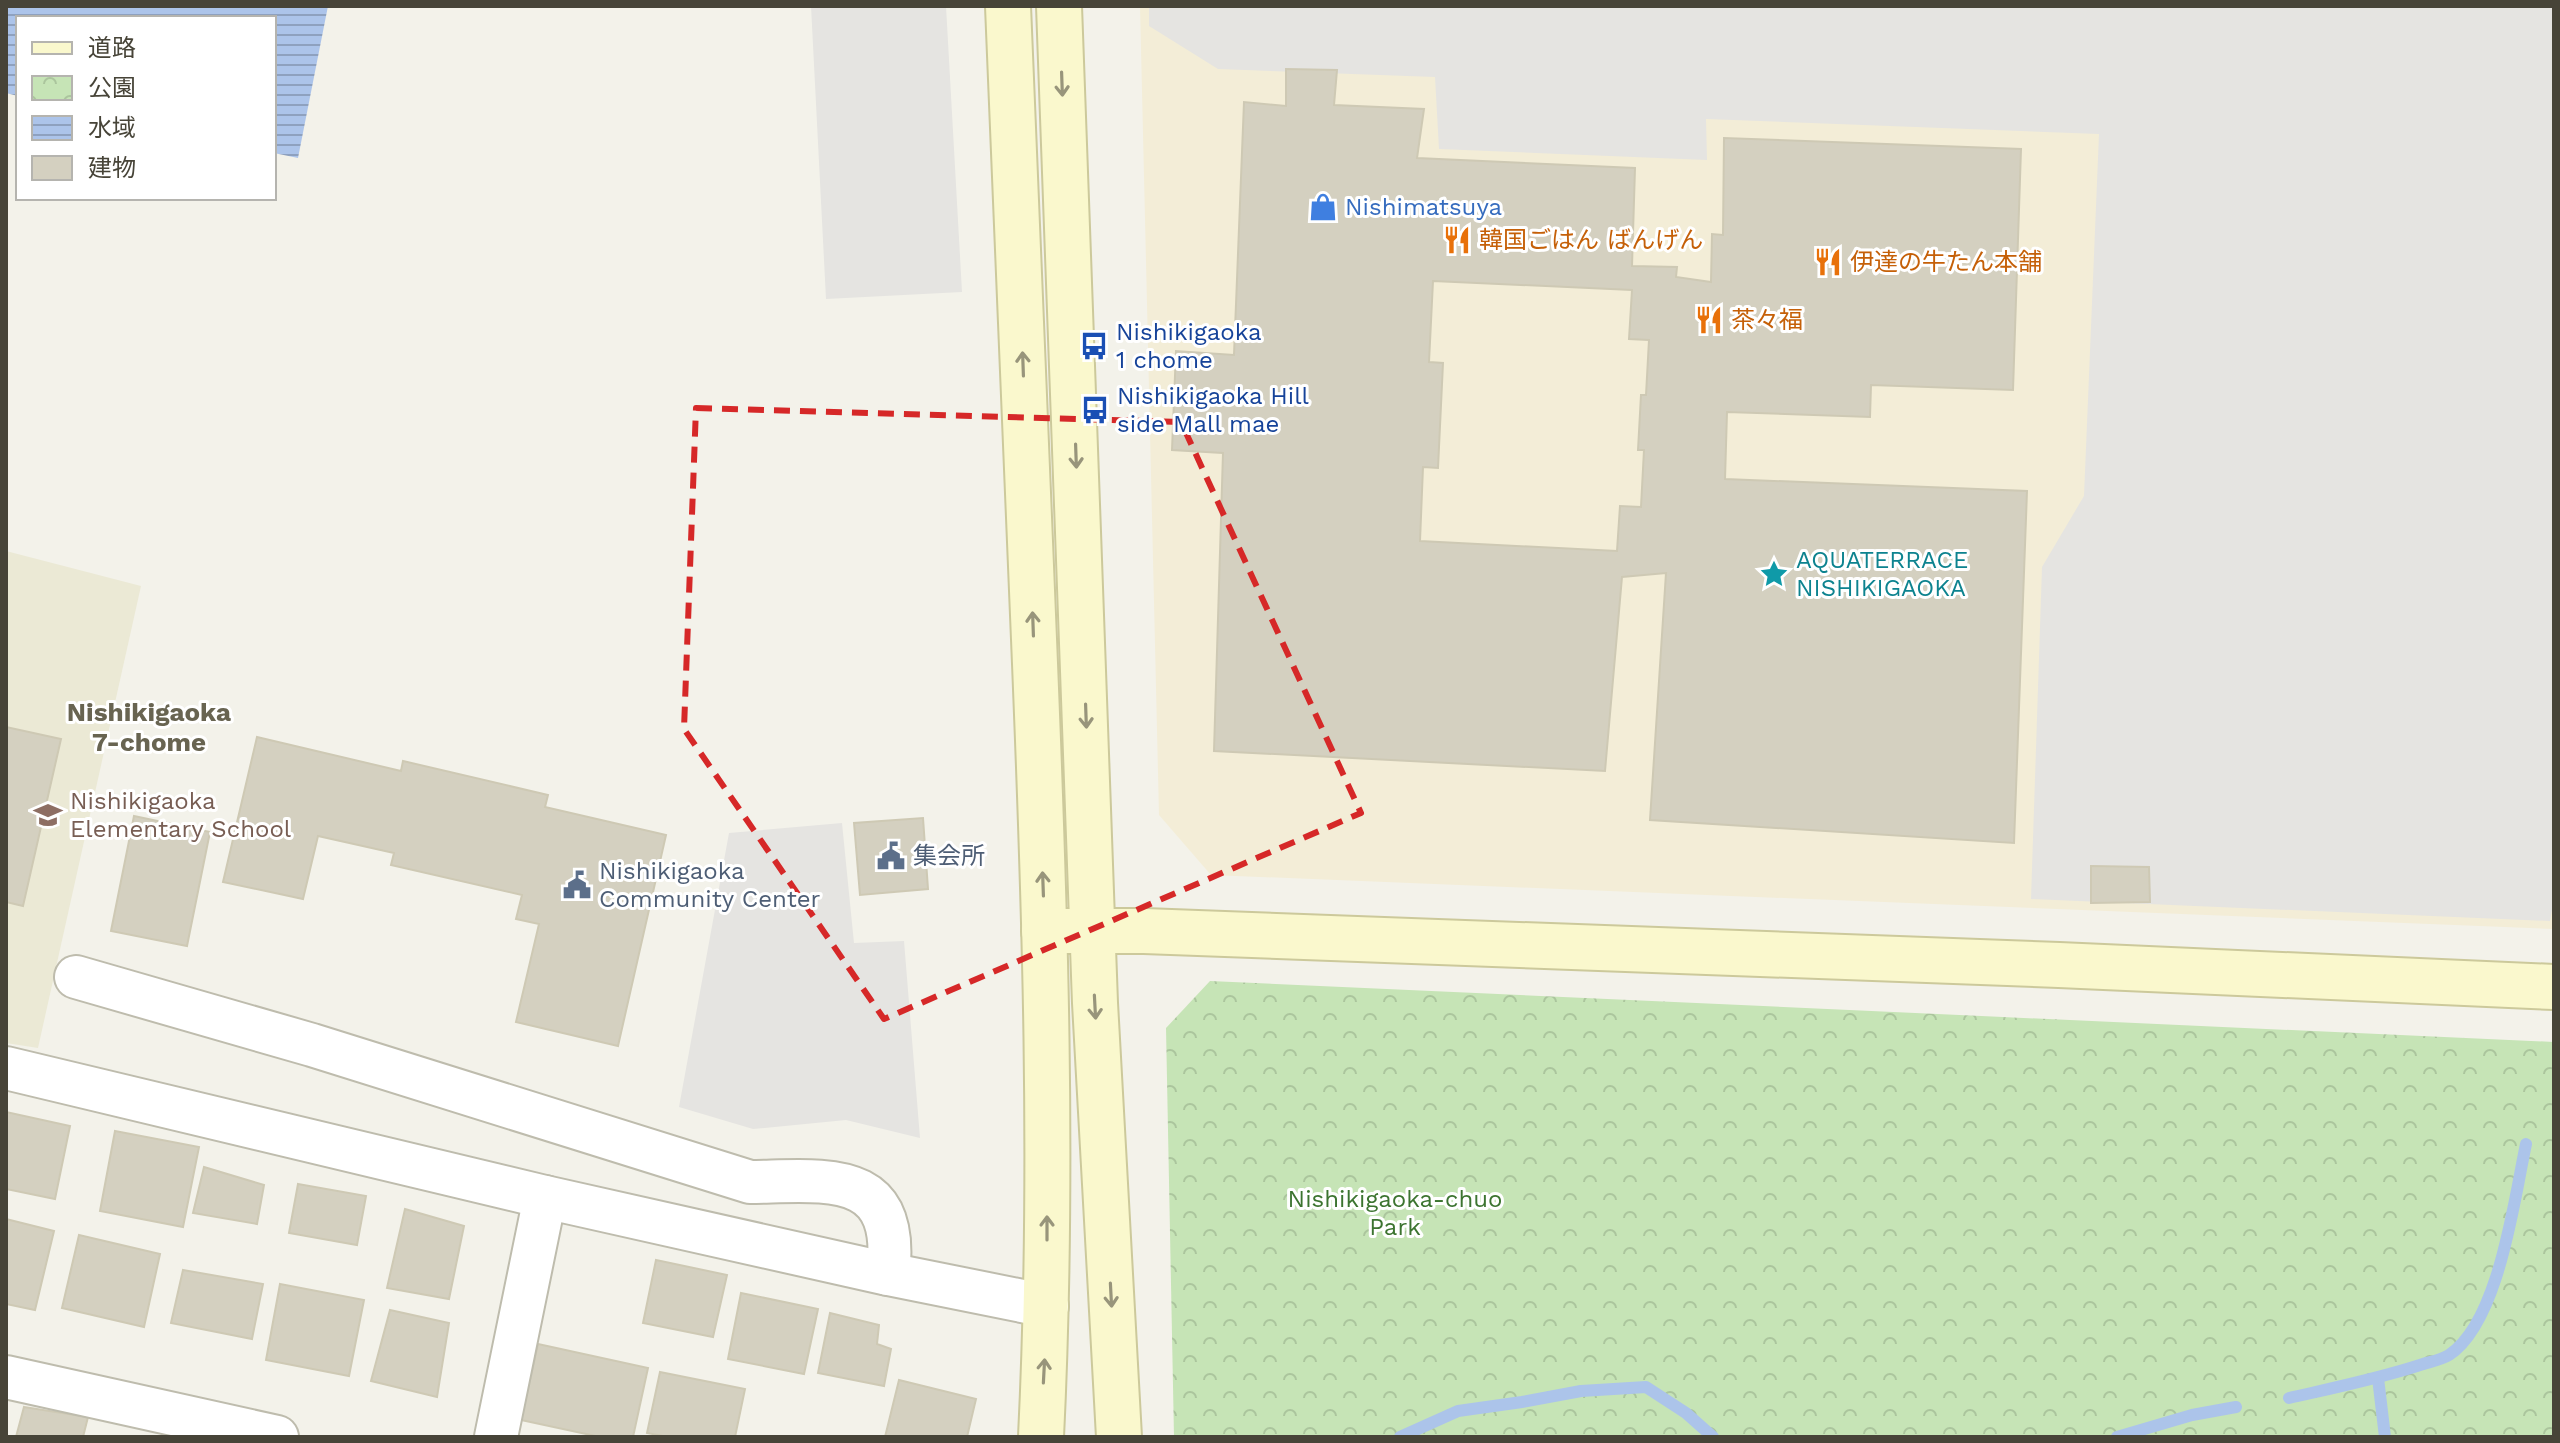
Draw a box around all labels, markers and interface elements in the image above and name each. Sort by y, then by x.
legend [16,16,276,200]
text: 道路 [88,34,136,62]
one-way arrow [1055,70,1070,97]
text: 公園 [88,74,136,102]
text: 水域 [88,114,136,142]
text: 建物 [88,154,136,182]
shop icon: Nishimatsuya [1308,192,1338,222]
place label: Nishimatsuya [1345,193,1502,221]
restaurant icon: 韓国ごはん ばんげん [1442,225,1472,255]
place label: 韓国ごはん ばんげん [1479,226,1703,254]
restaurant icon: 伊達の牛たん本舗 [1813,247,1843,277]
place label: 伊達の牛たん本舗 [1850,248,2042,276]
restaurant icon: 茶々福 [1694,305,1724,335]
place label: 茶々福 [1731,306,1803,334]
place label: Nishikigaoka 1 chome [1116,318,1262,374]
bus stop icon: Nishikigaoka 1 chome [1079,331,1109,361]
one-way arrow [1015,351,1030,378]
place label: Nishikigaoka Hill side Mall mae [1117,382,1310,438]
bus stop icon: Nishikigaoka Hill side Mall mae [1080,395,1110,425]
one-way arrow [1069,442,1084,469]
place label: AQUATERRACE NISHIKIGAOKA [1796,546,1968,602]
place icon: AQUATERRACE NISHIKIGAOKA [1759,559,1789,589]
one-way arrow [1026,611,1041,638]
district label: Nishikigaoka 7-chome [67,697,231,757]
one-way arrow [1078,702,1093,728]
place label: Nishikigaoka Elementary School [70,787,292,843]
school or university icon: Nishikigaoka Elementary School [33,800,63,830]
public building icon: 集会所 [876,841,906,871]
place label: 集会所 [913,842,985,870]
place label: Nishikigaoka Community Center [599,857,821,913]
public building icon: Nishikigaoka Community Center [562,870,592,900]
one-way arrow [1036,871,1051,898]
one-way arrow [1088,994,1103,1020]
park label: Nishikigaoka-chuo Park [1288,1185,1502,1241]
one-way arrow [1039,1215,1055,1242]
one-way arrow [1103,1281,1118,1308]
one-way arrow [1037,1358,1052,1385]

